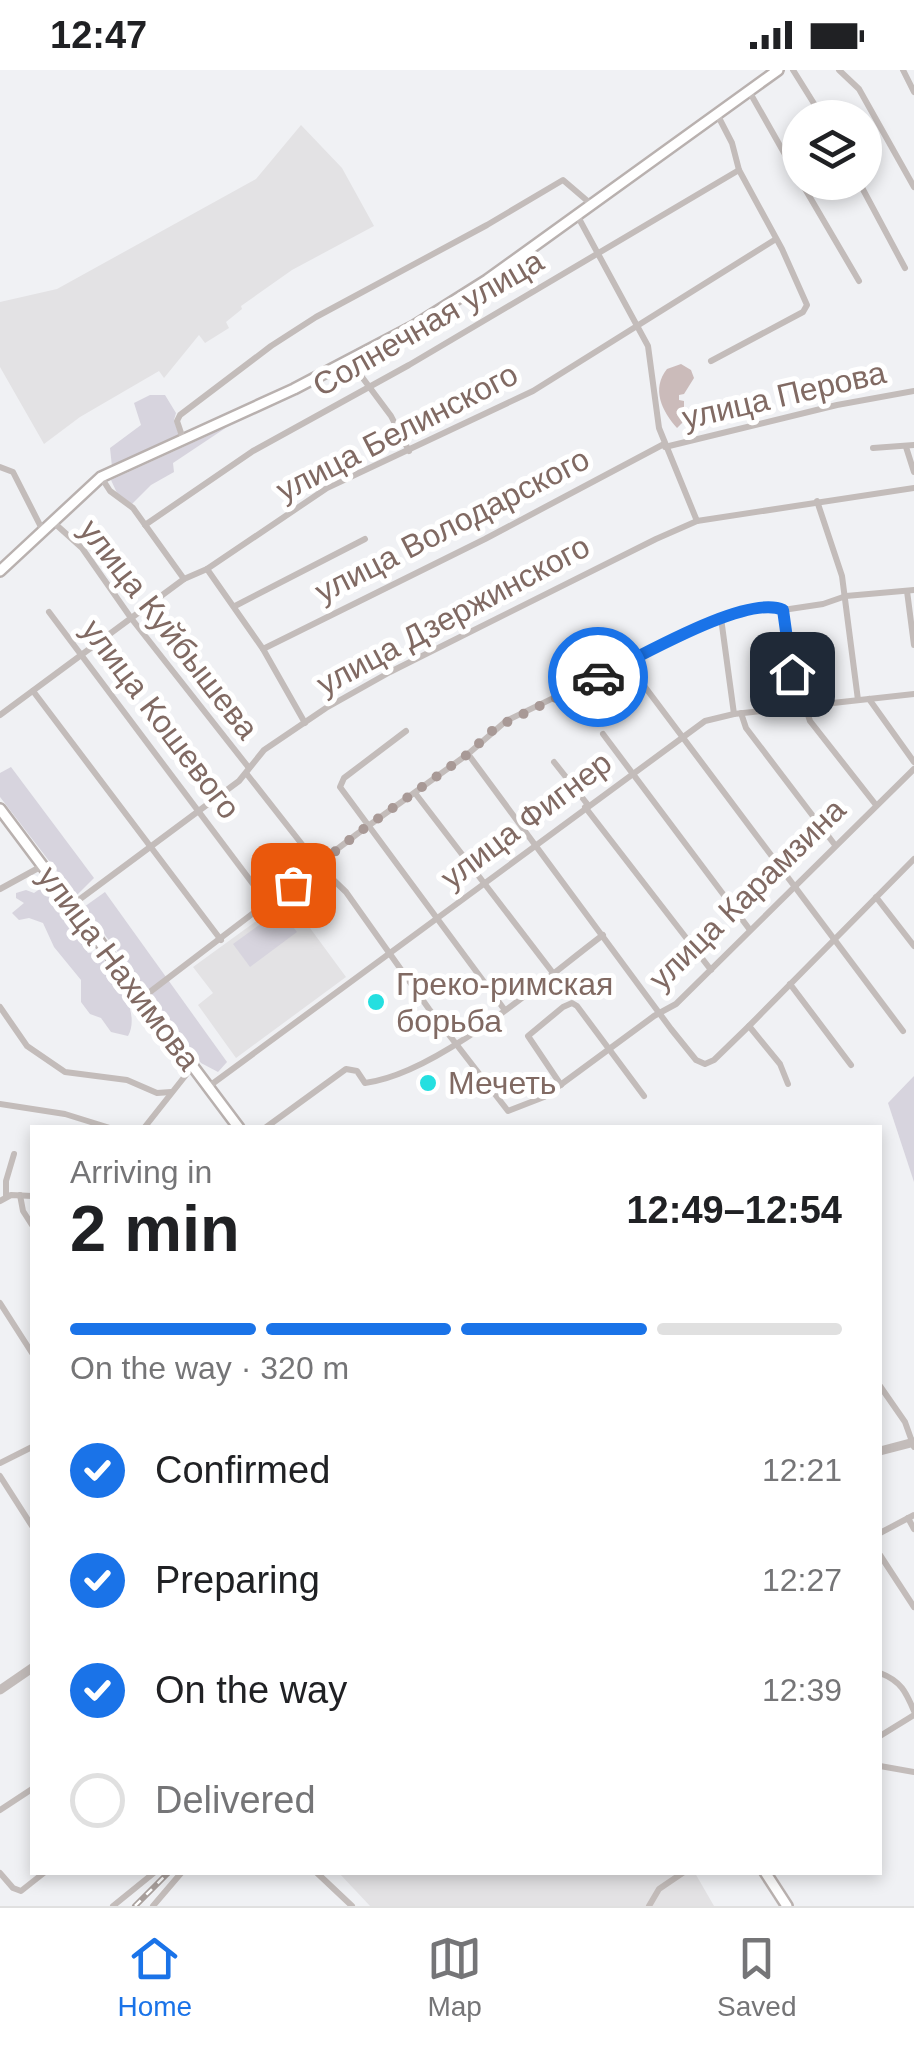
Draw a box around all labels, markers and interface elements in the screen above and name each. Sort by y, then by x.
text: 12:47 [50,14,147,56]
map controls [782,100,882,200]
button: layers [782,100,882,200]
street label: Солнечная улица [307,242,550,403]
street label: улица Перова [679,354,889,436]
street label: улица Белинского [270,356,524,508]
street label: улица Володарского [309,440,595,610]
street label: улица Куйбышева [72,512,266,746]
street label: улица Дзержинского [311,528,595,702]
street label: улица Кошевого [74,612,248,826]
courier [548,627,648,727]
pin [750,632,835,717]
icon: home [765,647,820,702]
icon: car [571,650,626,705]
street label: улица Фигнер [434,744,618,896]
street label: улица Карамзина [642,791,853,997]
pin [251,843,336,928]
icon: bag [266,858,321,913]
street label: улица Нахимова [31,859,207,1077]
place label: Греко-римская борьба [396,966,613,1039]
marker: Греко-римская борьба [365,991,387,1013]
place label: Мечеть [448,1065,556,1101]
marker: Мечеть [417,1072,439,1094]
text: Arriving in [70,1154,212,1190]
text: 12:49–12:54 [626,1189,842,1231]
text: 2 min [70,1192,240,1265]
text: On the way · 320 m [70,1350,349,1386]
icon: check [70,1443,125,1498]
text: Confirmed [155,1449,330,1491]
text: 12:21 [762,1452,842,1488]
icon: check [70,1553,125,1608]
text: Preparing [155,1559,320,1601]
text: 12:27 [762,1562,842,1598]
icon: check [70,1663,125,1718]
text: On the way [155,1669,347,1711]
text: 12:39 [762,1672,842,1708]
text: Delivered [155,1779,316,1821]
tab: Home [117,1931,192,2023]
tab: Map [427,1931,482,2023]
tab: Saved [717,1931,796,2023]

